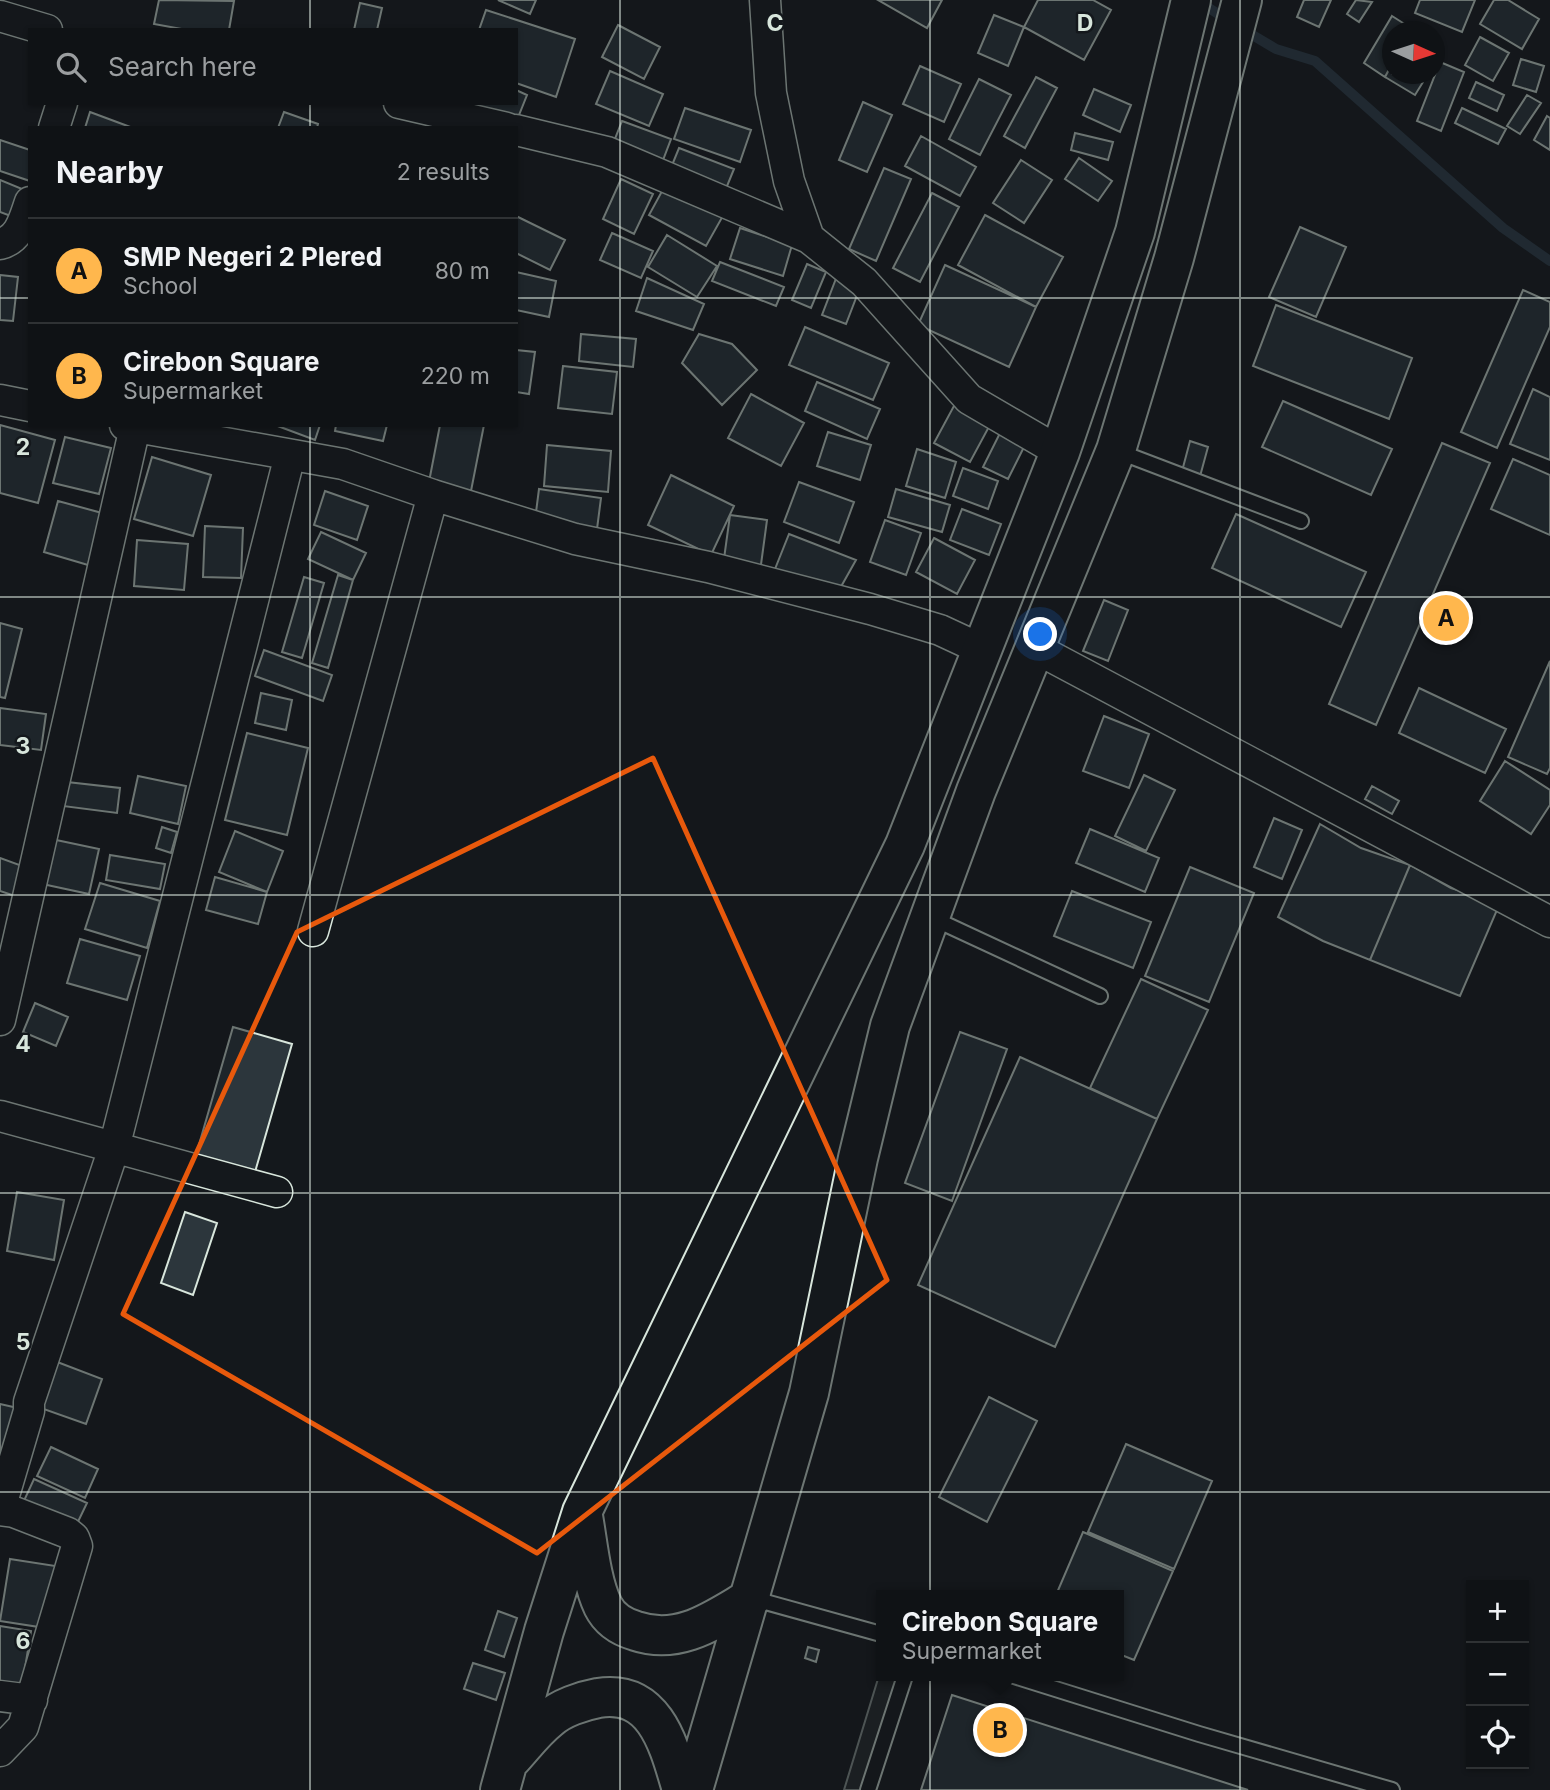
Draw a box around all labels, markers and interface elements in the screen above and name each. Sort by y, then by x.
text: C [766,9,784,37]
text: D [1077,9,1093,37]
north arrow [1382,21,1445,84]
search box [28,28,518,105]
icon: search [52,48,90,86]
text: Search here [108,51,257,82]
text: Nearby [56,154,164,190]
text: 2 results [397,158,490,186]
text: SMP Negeri 2 Plered [123,241,382,272]
text: A [70,257,88,285]
text: 80 m [435,257,490,285]
text: School [123,272,198,300]
text: Cirebon Square [123,346,320,377]
text: B [71,362,87,390]
text: 220 m [421,362,490,390]
text: Supermarket [123,377,263,405]
text: 2 [16,433,30,461]
pin: A [1423,592,1469,644]
your location [1023,617,1057,651]
text: 3 [16,732,30,760]
text: 4 [15,1030,31,1058]
text: 5 [16,1328,30,1356]
map controls [1466,1580,1529,1769]
button: + [1466,1580,1529,1643]
popup [876,1590,1124,1681]
text: Cirebon Square [902,1606,1098,1637]
text: 6 [16,1627,30,1655]
text: Supermarket [902,1637,1042,1665]
button: − [1466,1643,1529,1706]
pin: B [977,1704,1023,1756]
button: locate [1466,1706,1529,1769]

